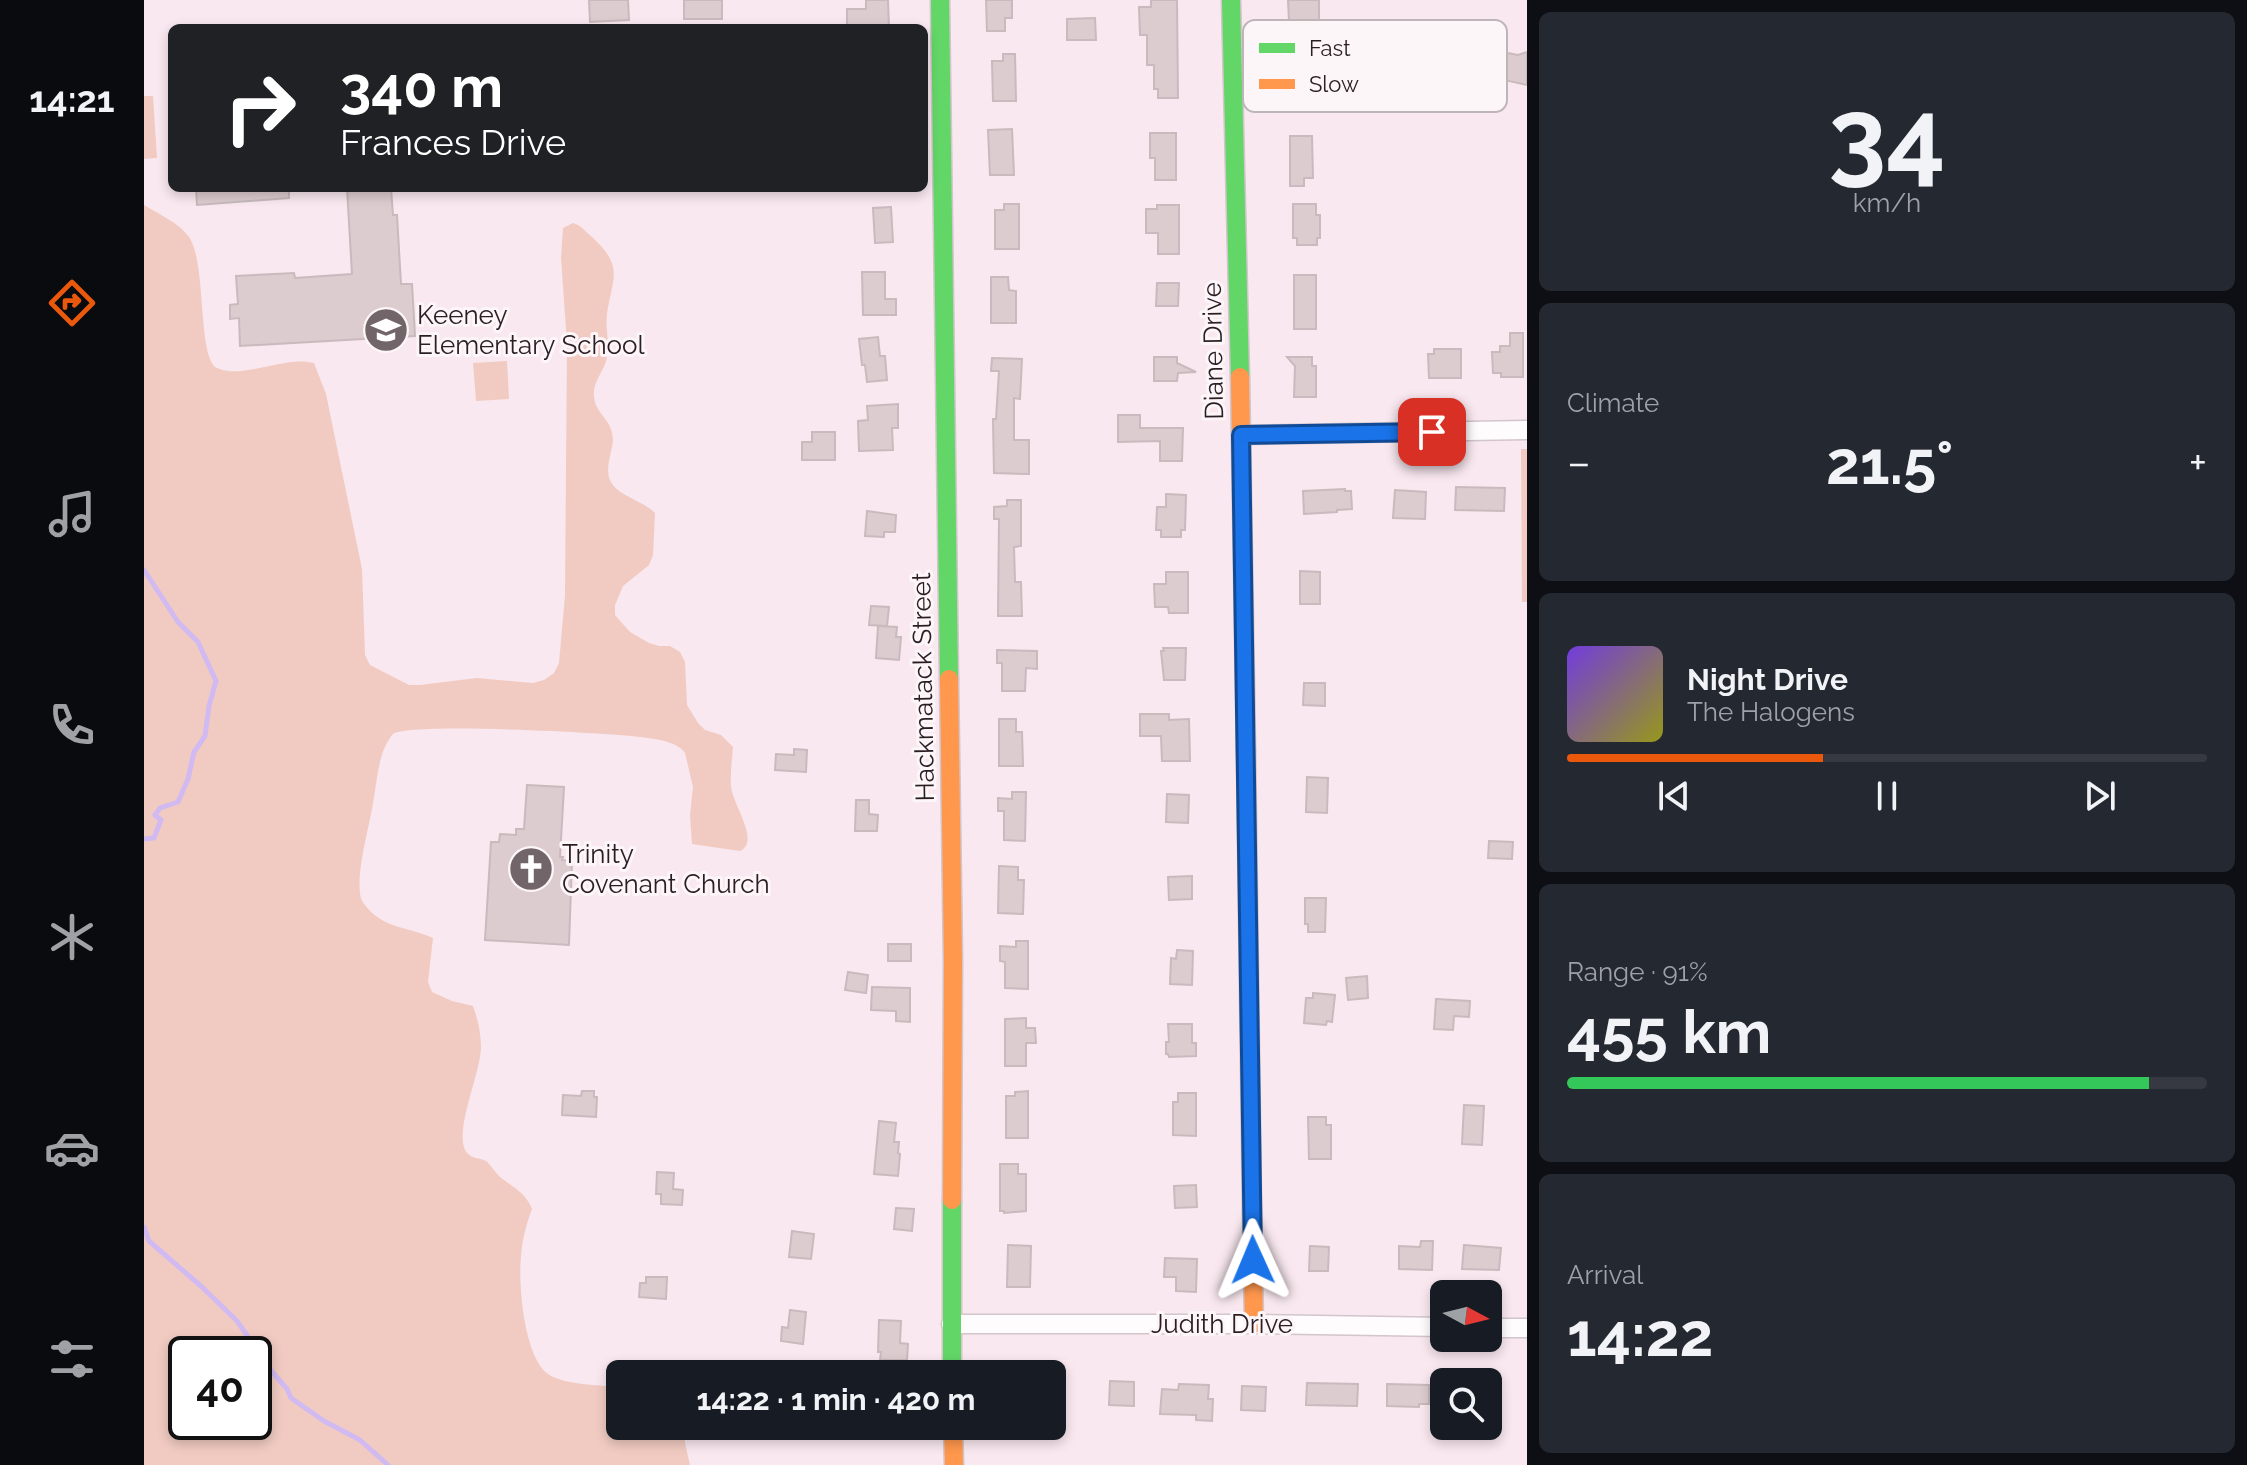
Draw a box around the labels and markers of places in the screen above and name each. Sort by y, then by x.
place label: Keeney Elementary School [417,300,646,360]
school or university icon: Keeney Elementary School [362,306,410,354]
pin [1398,398,1466,466]
place label: Trinity Covenant Church [562,839,770,899]
church icon: Trinity Covenant Church [507,845,555,893]

